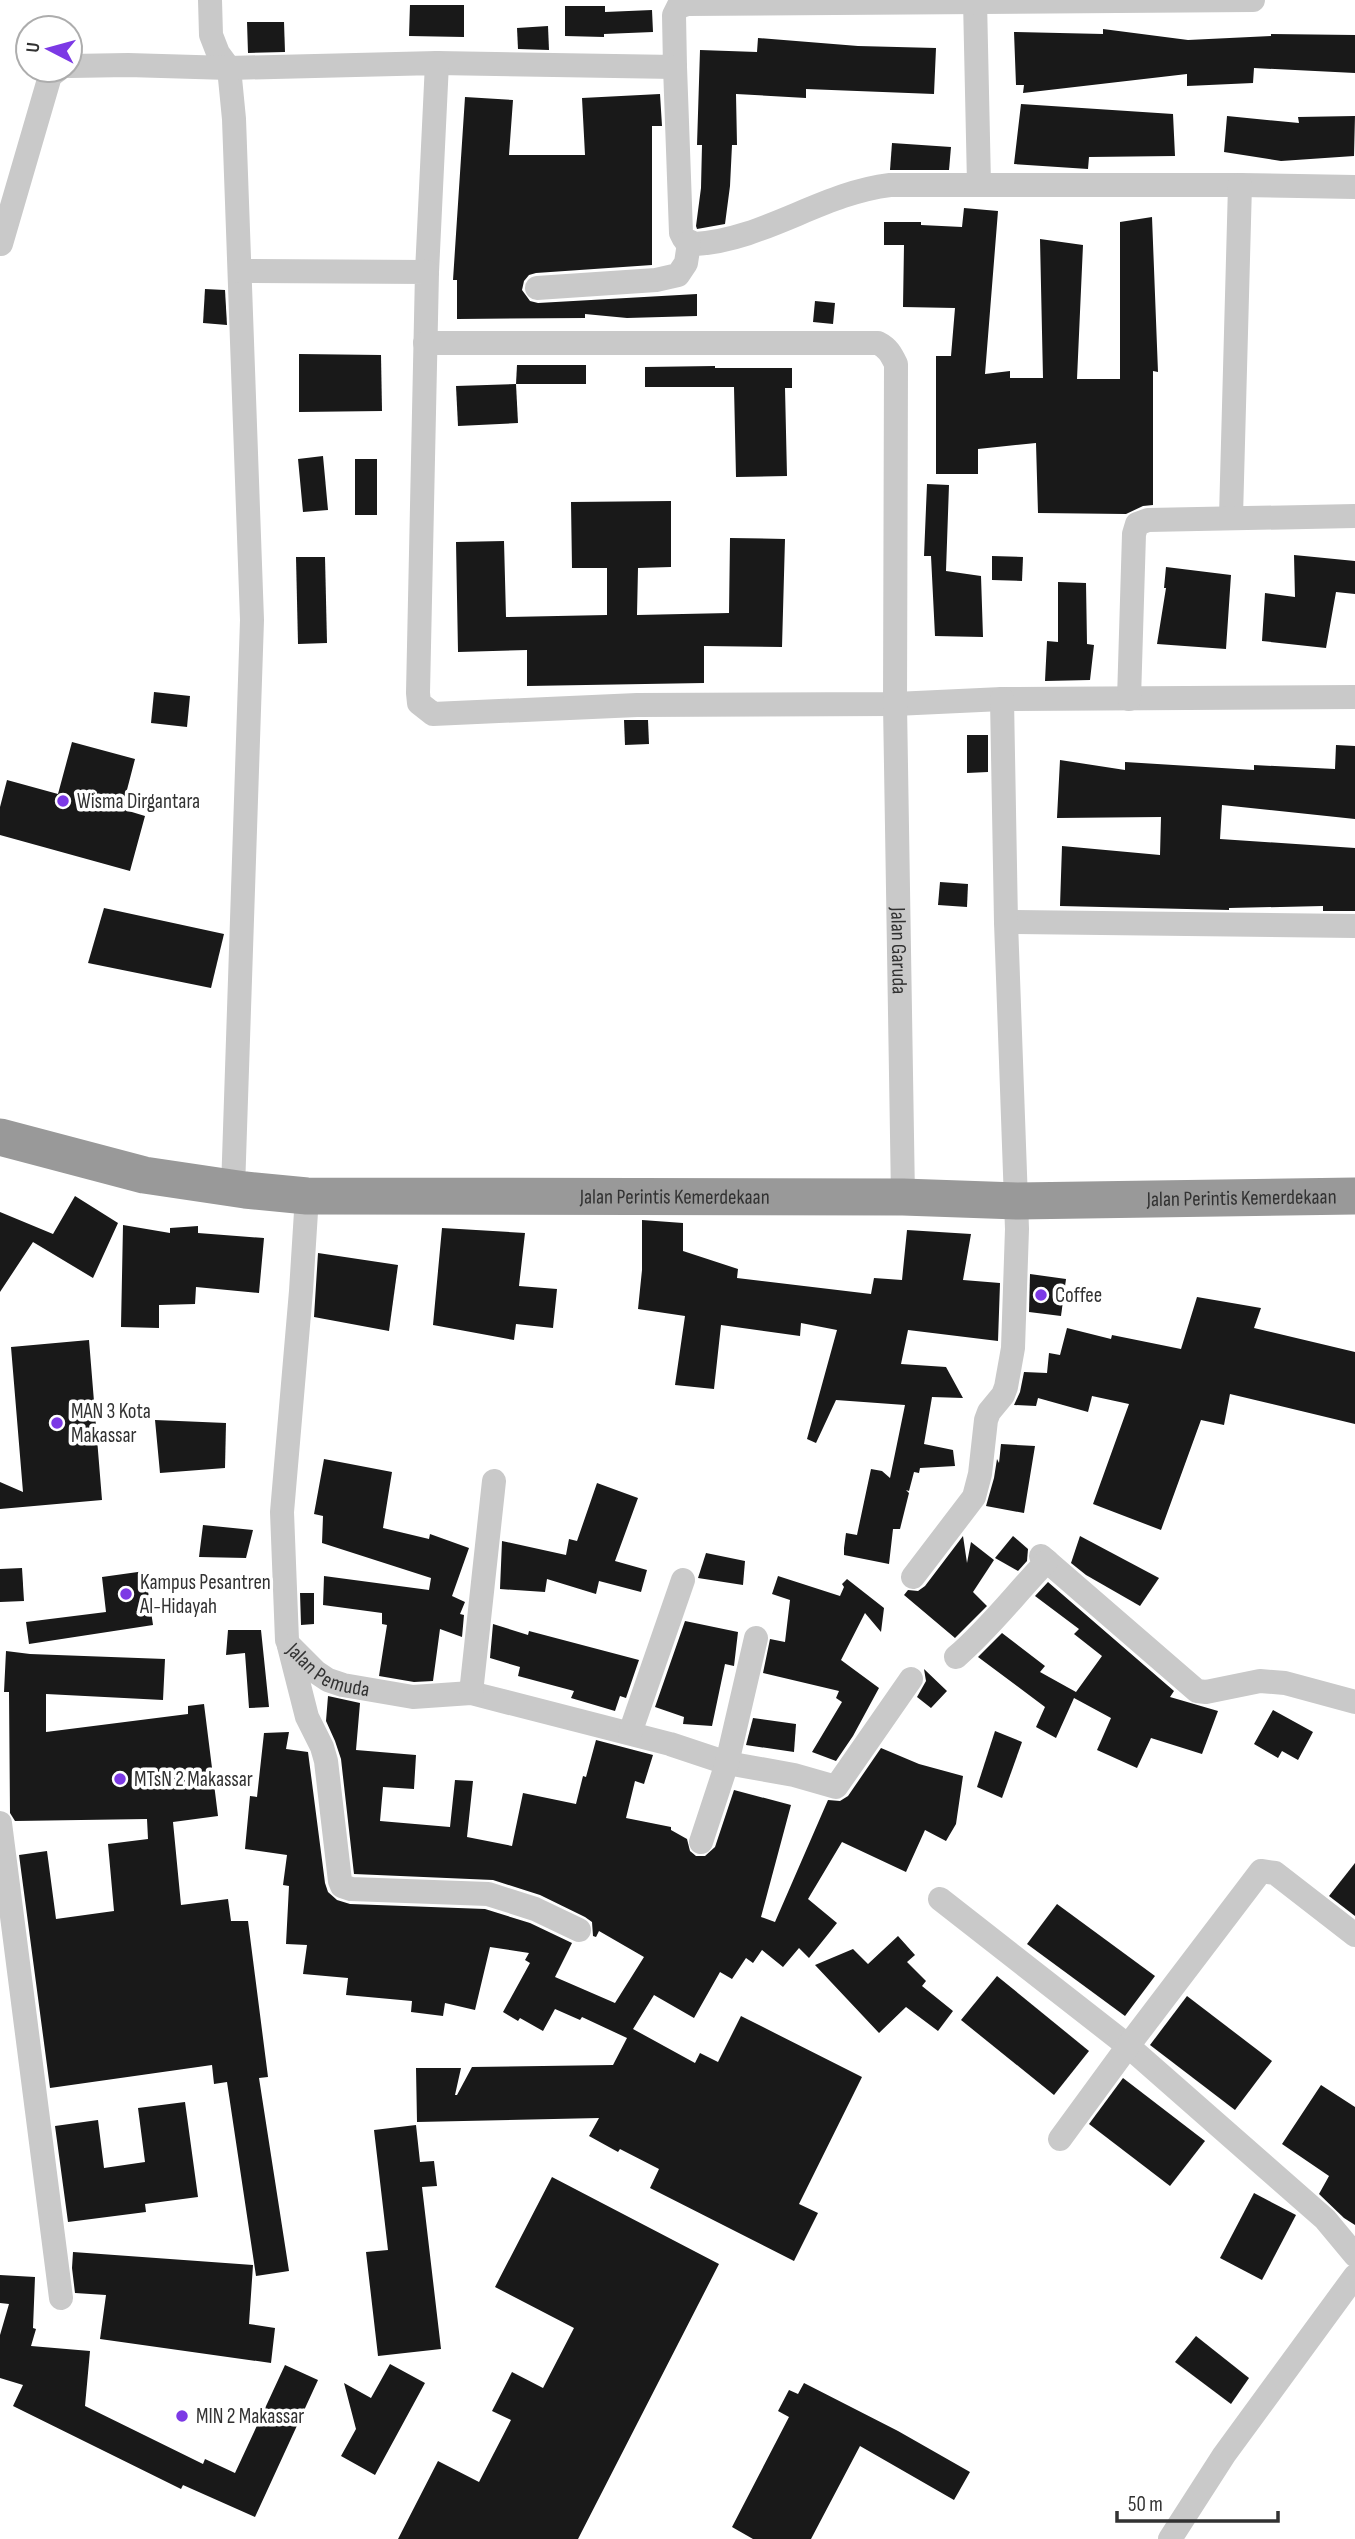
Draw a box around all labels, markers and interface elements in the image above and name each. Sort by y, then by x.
north arrow [14,14,84,84]
text: U [22,41,46,54]
place label: Wisma Dirgantara [77,789,200,814]
marker: Wisma Dirgantara [55,793,71,809]
street label: Jalan Garuda [886,906,912,994]
street label: Jalan Perintis Kemerdekaan [579,1184,770,1209]
street label: Jalan Perintis Kemerdekaan [1145,1184,1337,1212]
place label: Coffee [1055,1283,1102,1308]
marker: Coffee [1033,1287,1049,1303]
place label: MAN 3 Kota Makassar [71,1399,151,1448]
marker: MAN 3 Kota Makassar [49,1415,65,1431]
place label: Kampus Pesantren Al-Hidayah [139,1570,271,1619]
marker: Kampus Pesantren Al-Hidayah [118,1586,134,1602]
street label: Jalan Pemuda [281,1637,371,1702]
place label: MTsN 2 Makassar [134,1767,253,1792]
marker: MTsN 2 Makassar [112,1771,128,1787]
place label: MIN 2 Makassar [196,2404,304,2429]
marker: MIN 2 Makassar [174,2408,190,2424]
scale bar [1117,2480,1278,2524]
text: 50 m [1128,2492,1163,2517]

